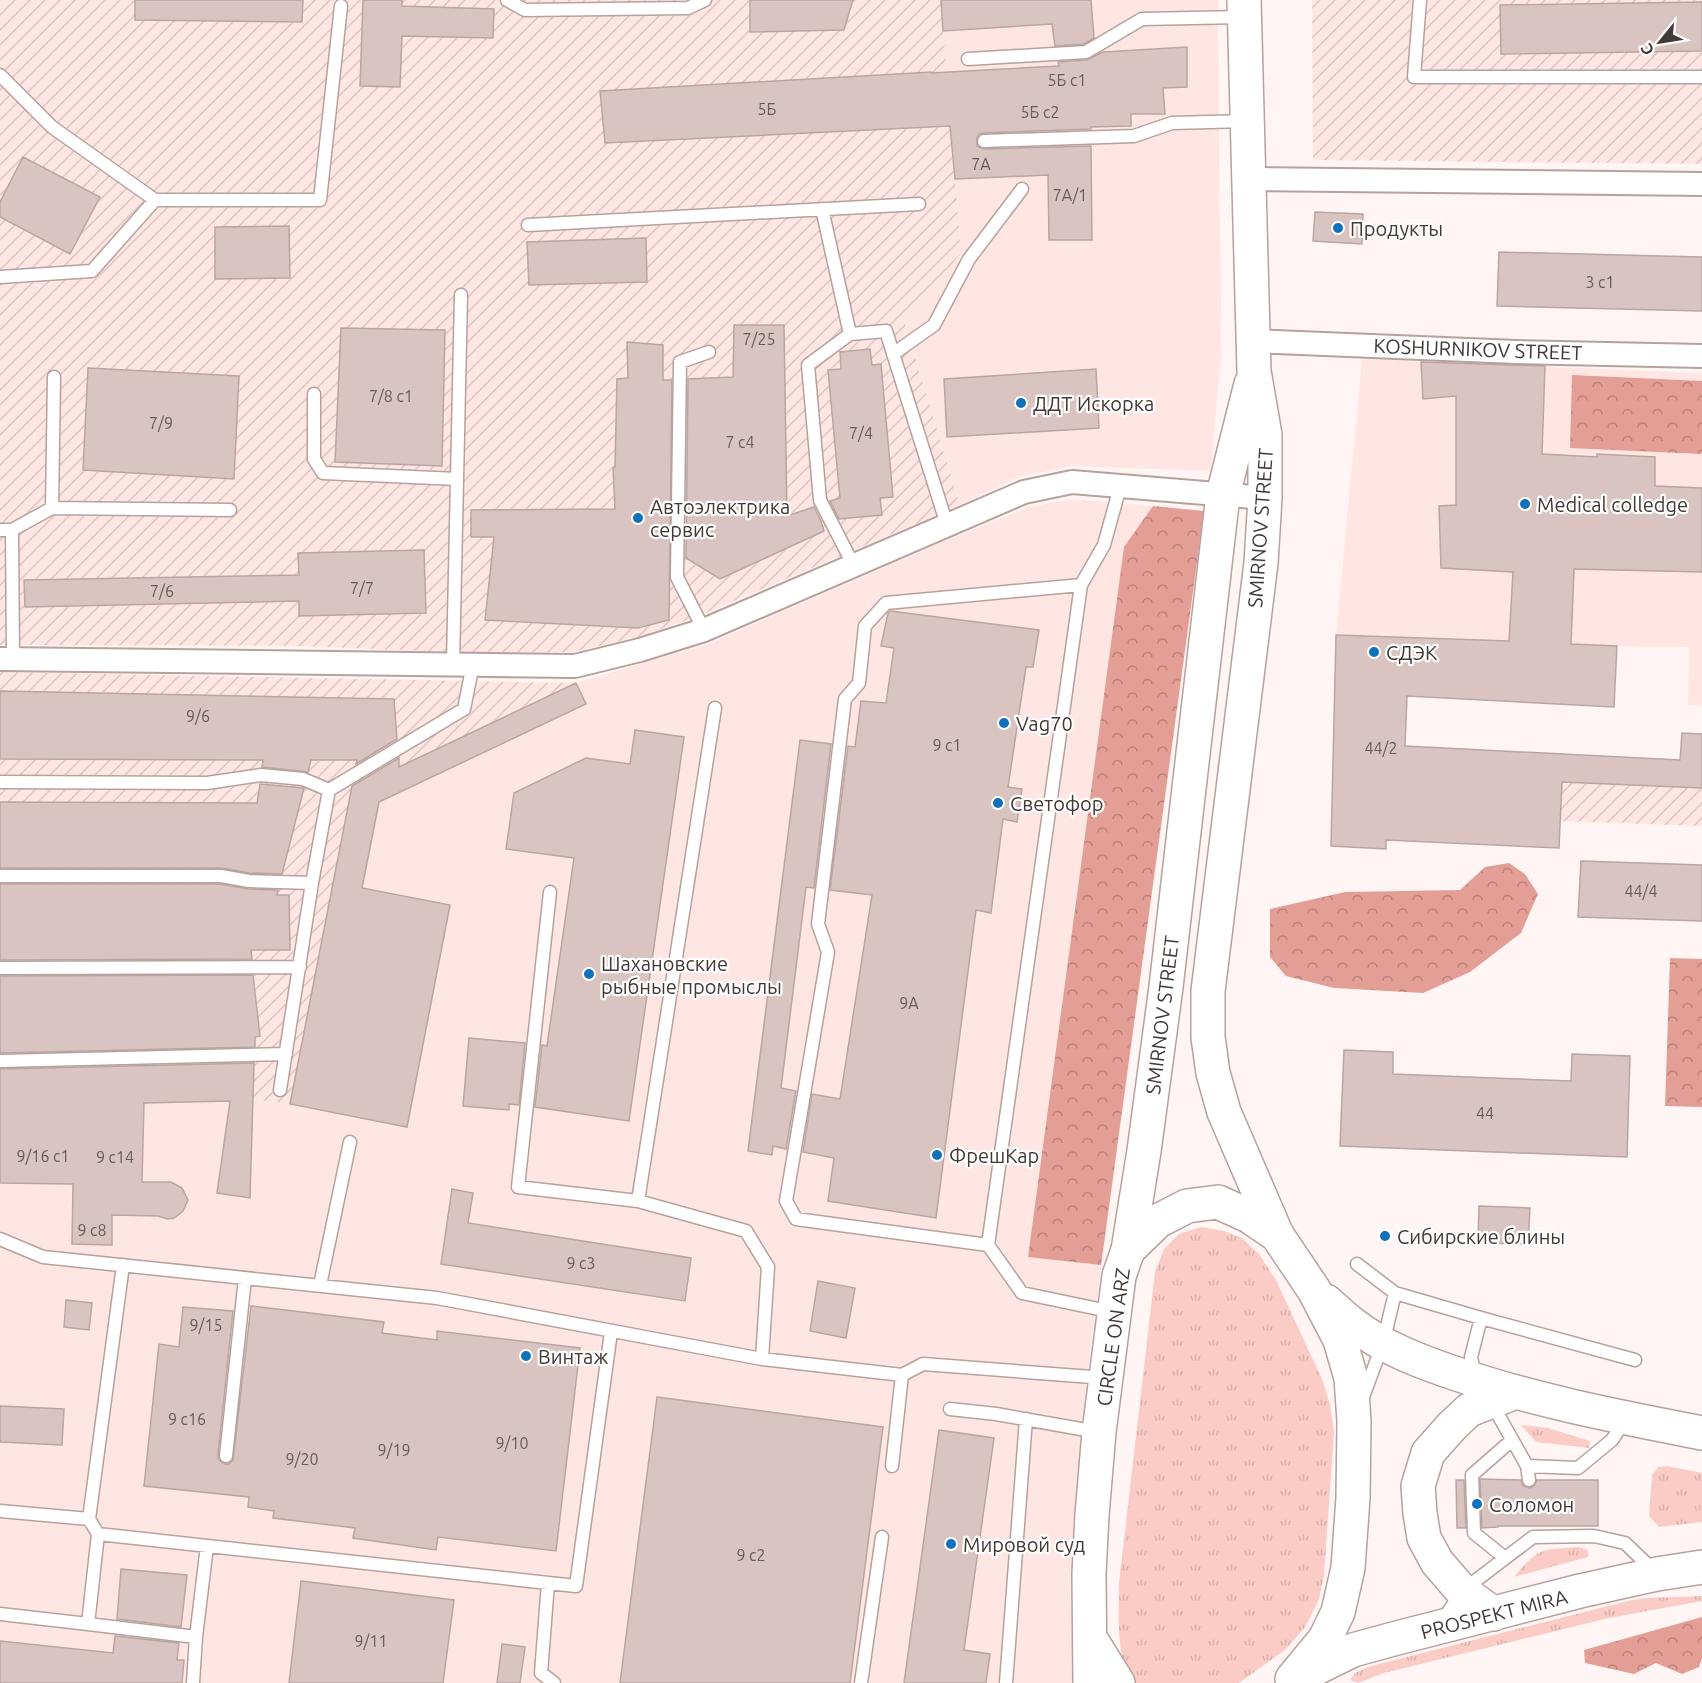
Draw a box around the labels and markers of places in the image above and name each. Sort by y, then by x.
place label: Продукты [1350,217,1443,240]
marker: Продукты [1331,221,1345,235]
place label: ДДТ Искорка [1033,392,1154,415]
marker: ДДТ Искорка [1014,396,1028,410]
place label: Medical colledge [1537,493,1688,516]
place label: Автоэлектрика сервис [650,495,790,541]
marker: Medical colledge [1518,497,1532,511]
marker: Автоэлектрика сервис [631,511,645,525]
place label: СДЭК [1386,641,1437,664]
marker: СДЭК [1367,645,1381,659]
place label: Vag70 [1016,712,1073,735]
marker: Vag70 [997,716,1011,730]
place label: Светофор [1010,792,1104,815]
marker: Светофор [991,796,1005,810]
place label: Шахановские рыбные промыслы [601,952,782,998]
marker: Шахановские рыбные промыслы [582,967,596,981]
place label: ФрешКар [949,1144,1039,1167]
marker: ФрешКар [930,1148,944,1162]
place label: Сибирские блины [1397,1225,1565,1248]
marker: Сибирские блины [1378,1229,1392,1243]
place label: Винтаж [538,1345,608,1368]
marker: Винтаж [519,1349,533,1363]
place label: Соломон [1489,1493,1574,1516]
marker: Соломон [1470,1497,1484,1511]
place label: Мировой суд [963,1533,1086,1556]
marker: Мировой суд [944,1537,958,1551]

